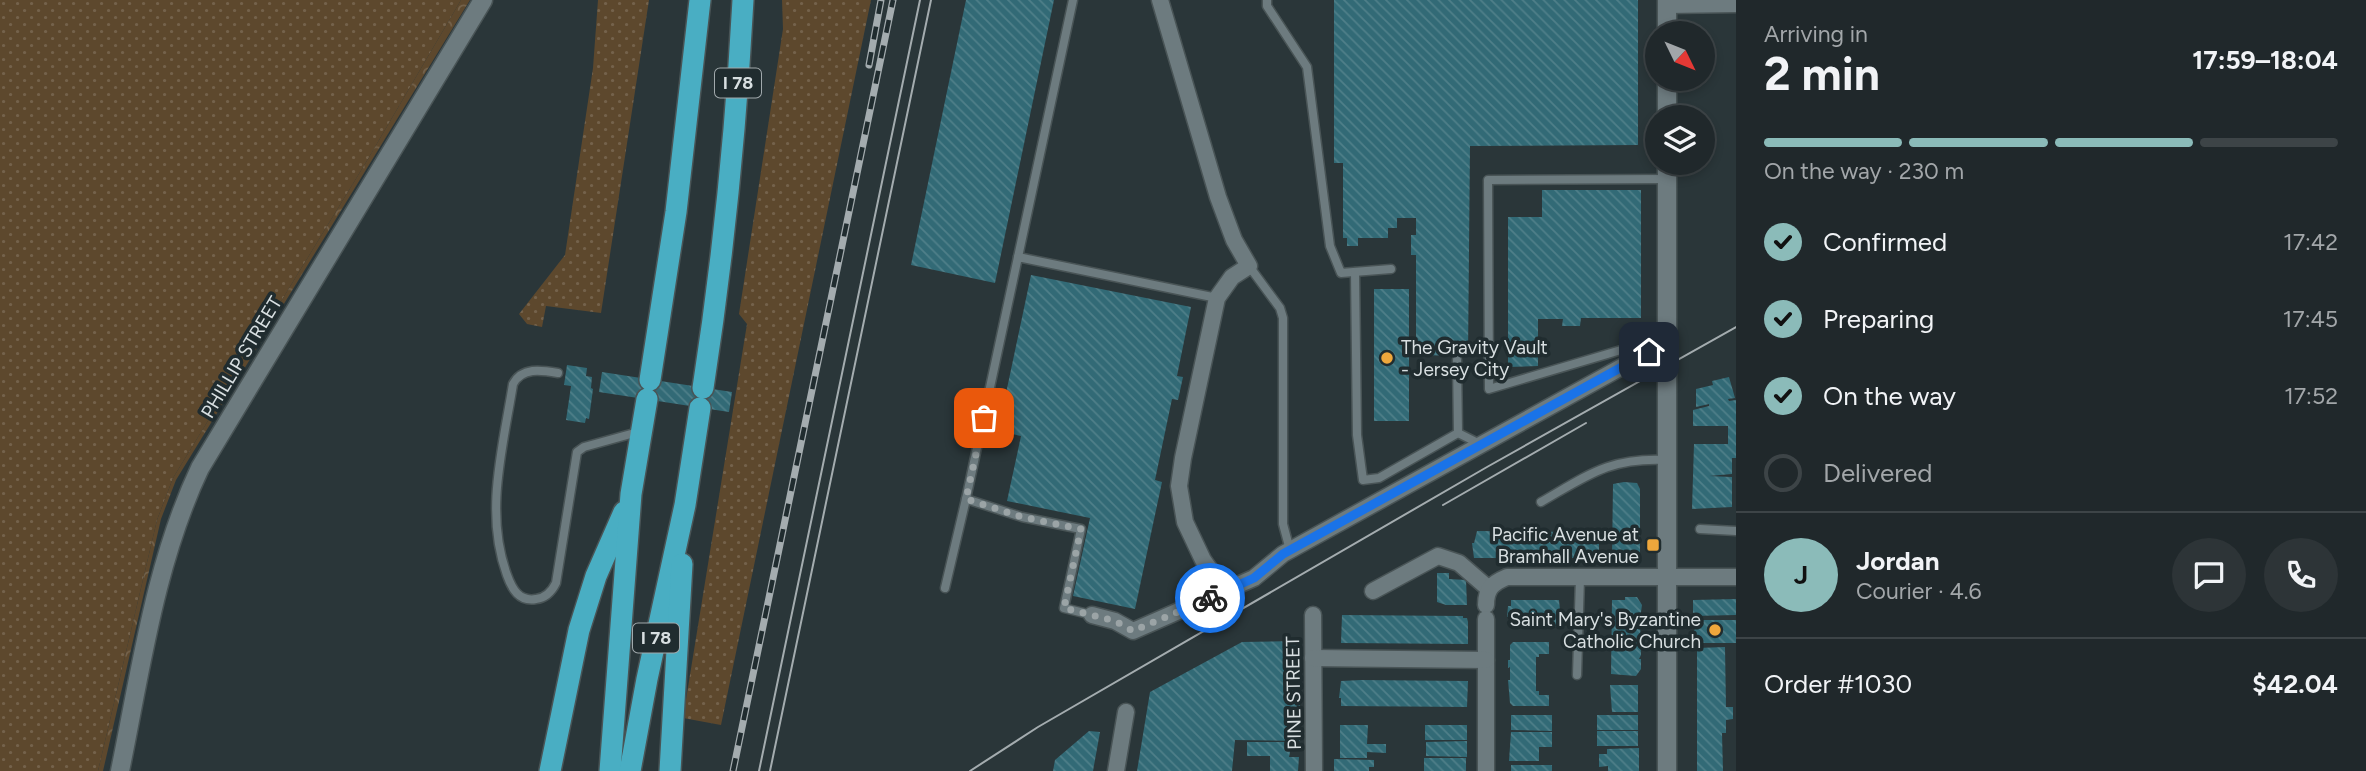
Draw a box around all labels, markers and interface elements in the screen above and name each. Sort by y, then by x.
text: Arriving in [1764,20,1868,48]
north arrow [1645,21,1715,91]
map controls [1645,21,1715,175]
text: 17:59–18:04 [2192,44,2338,76]
text: 2 min [1764,46,1880,102]
road number: I 78 [715,68,761,98]
button: layers [1645,105,1715,175]
text: On the way · 230 m [1764,157,1964,185]
icon: check [1764,223,1802,261]
text: Confirmed [1823,226,1947,258]
text: 17:42 [2283,228,2338,256]
street label: PHILLIP STREET [196,292,287,422]
icon: check [1764,300,1802,338]
text: Preparing [1823,303,1934,335]
text: 17:45 [2283,305,2338,333]
pin [1619,322,1679,382]
icon: home [1630,333,1668,371]
place label: The Gravity Vault - Jersey City [1401,336,1548,381]
marker: The Gravity Vault - Jersey City [1379,350,1395,366]
icon: check [1764,377,1802,415]
text: On the way [1823,380,1956,412]
text: 17:52 [2284,382,2338,410]
pin [954,388,1014,448]
icon: bag [965,399,1003,437]
text: Delivered [1823,457,1932,489]
place label: Pacific Avenue at Bramhall Avenue [1492,523,1639,568]
marker: Pacific Avenue at Bramhall Avenue [1645,537,1661,553]
button: chat [2172,538,2246,612]
button: phone [2264,538,2338,612]
text: Jordan [1856,545,1939,577]
text: J [1794,559,1808,591]
courier [1175,563,1245,633]
text: Courier · 4.6 [1856,577,1982,605]
icon: bike [1191,579,1229,617]
place label: Saint Mary's Byzantine Catholic Church [1509,608,1701,653]
marker: Saint Mary's Byzantine Catholic Church [1707,622,1723,638]
road number: I 78 [633,624,679,652]
street label: PINE STREET [1281,635,1306,750]
text: Order #1030 [1764,668,1912,700]
text: $42.04 [2252,668,2338,700]

